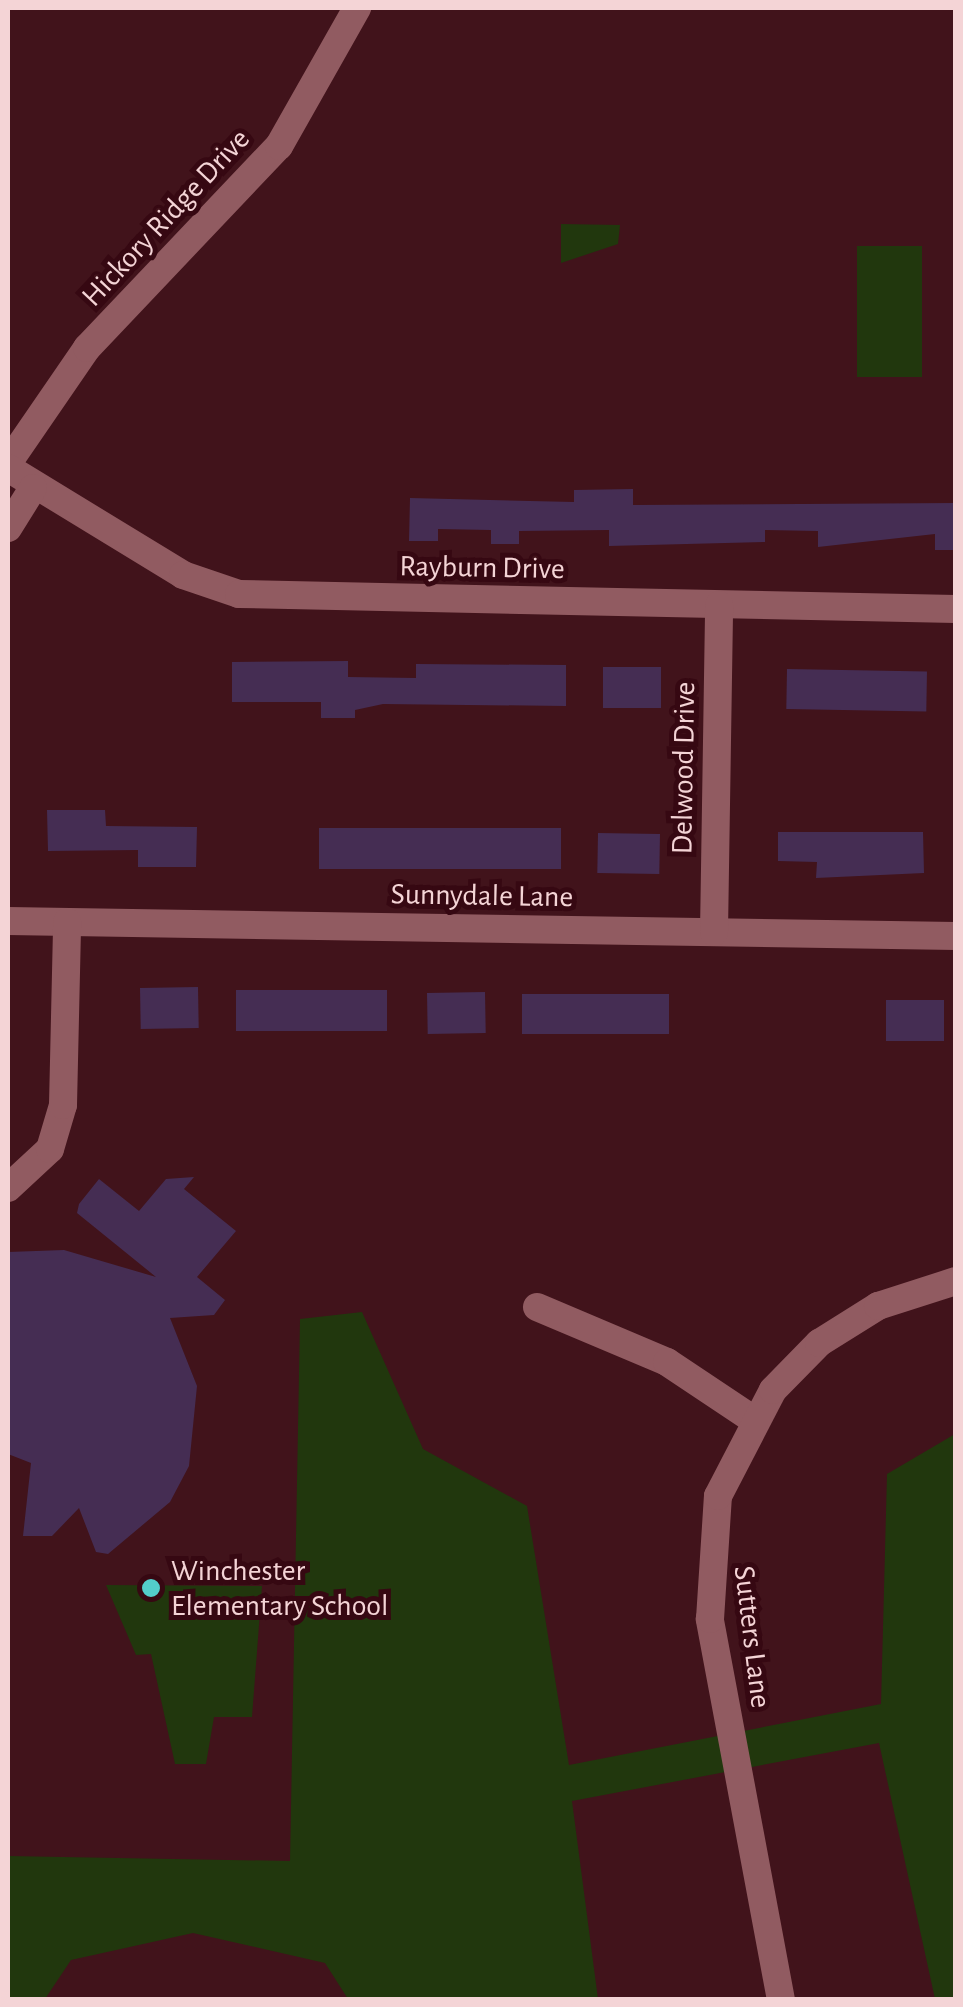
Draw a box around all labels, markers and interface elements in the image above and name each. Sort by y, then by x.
street label: Hickory Ridge Drive [74,122,258,314]
street label: Rayburn Drive [399,549,565,587]
street label: Delwood Drive [664,681,704,855]
street label: Sunnydale Lane [390,876,574,916]
place label: Winchester Elementary School [171,1553,388,1624]
street label: Sutters Lane [725,1564,779,1710]
marker: Winchester Elementary School [140,1577,162,1599]

